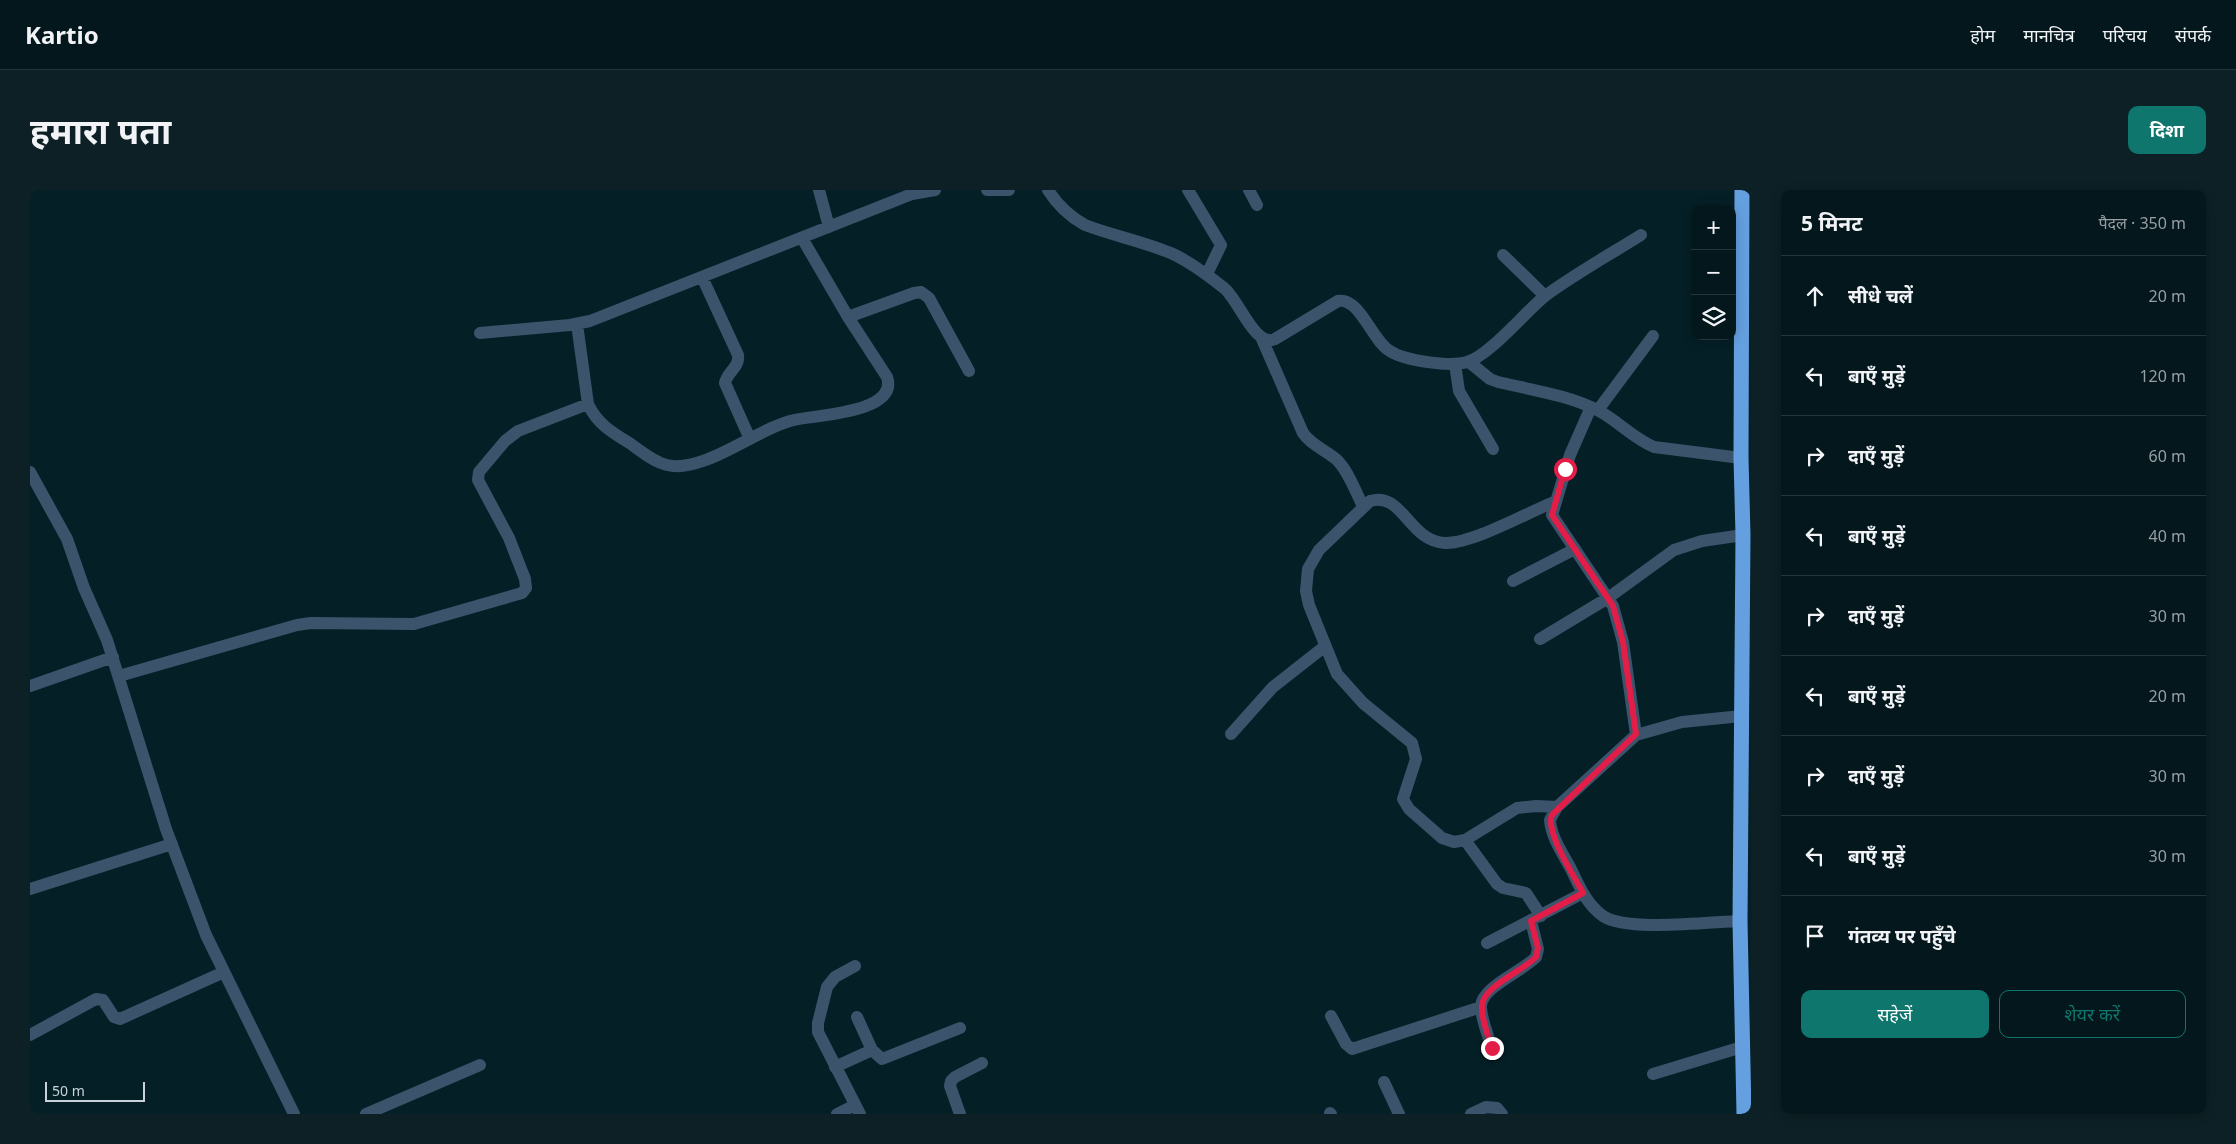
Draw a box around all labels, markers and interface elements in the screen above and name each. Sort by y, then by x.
text: Kartio [25,18,99,51]
text: होम [1970,23,1995,47]
text: मानचित्र [2023,23,2075,47]
text: परिचय [2103,23,2147,47]
text: संपर्क [2175,23,2211,47]
button: दिशा [2128,106,2206,154]
text: हमारा पता [30,107,171,154]
map controls [1691,205,1736,340]
button: + [1691,205,1736,250]
text: 5 मिनट [1801,209,1863,237]
text: पैदल · 350 m [2098,212,2186,234]
button: − [1691,250,1736,295]
icon: ahead [1801,282,1829,310]
text: सीधे चलें [1848,283,1913,309]
text: 20 m [2149,285,2186,307]
button: layers [1691,295,1736,340]
icon: left [1801,362,1829,390]
text: बाएँ मुड़ें [1848,363,1905,389]
text: 120 m [2139,365,2186,387]
icon: right [1801,442,1829,470]
text: दाएँ मुड़ें [1848,443,1904,469]
text: 60 m [2149,445,2186,467]
route start [1554,458,1577,481]
icon: left [1801,522,1829,550]
text: बाएँ मुड़ें [1848,523,1905,549]
text: 40 m [2149,525,2186,547]
icon: right [1801,602,1829,630]
text: दाएँ मुड़ें [1848,603,1904,629]
text: 30 m [2149,605,2186,627]
icon: left [1801,682,1829,710]
text: बाएँ मुड़ें [1848,683,1905,709]
text: 20 m [2149,685,2186,707]
icon: right [1801,762,1829,790]
text: दाएँ मुड़ें [1848,763,1904,789]
text: 30 m [2149,765,2186,787]
icon: left [1801,842,1829,870]
text: बाएँ मुड़ें [1848,843,1905,869]
text: 30 m [2149,845,2186,867]
icon: arrive [1801,922,1829,950]
text: गंतव्य पर पहुँचे [1848,923,1956,949]
button: सहेजें [1801,990,1989,1038]
button: शेयर करें [1999,990,2186,1038]
route end [1481,1037,1504,1060]
scale bar [45,1079,145,1102]
text: 50 m [52,1081,85,1100]

